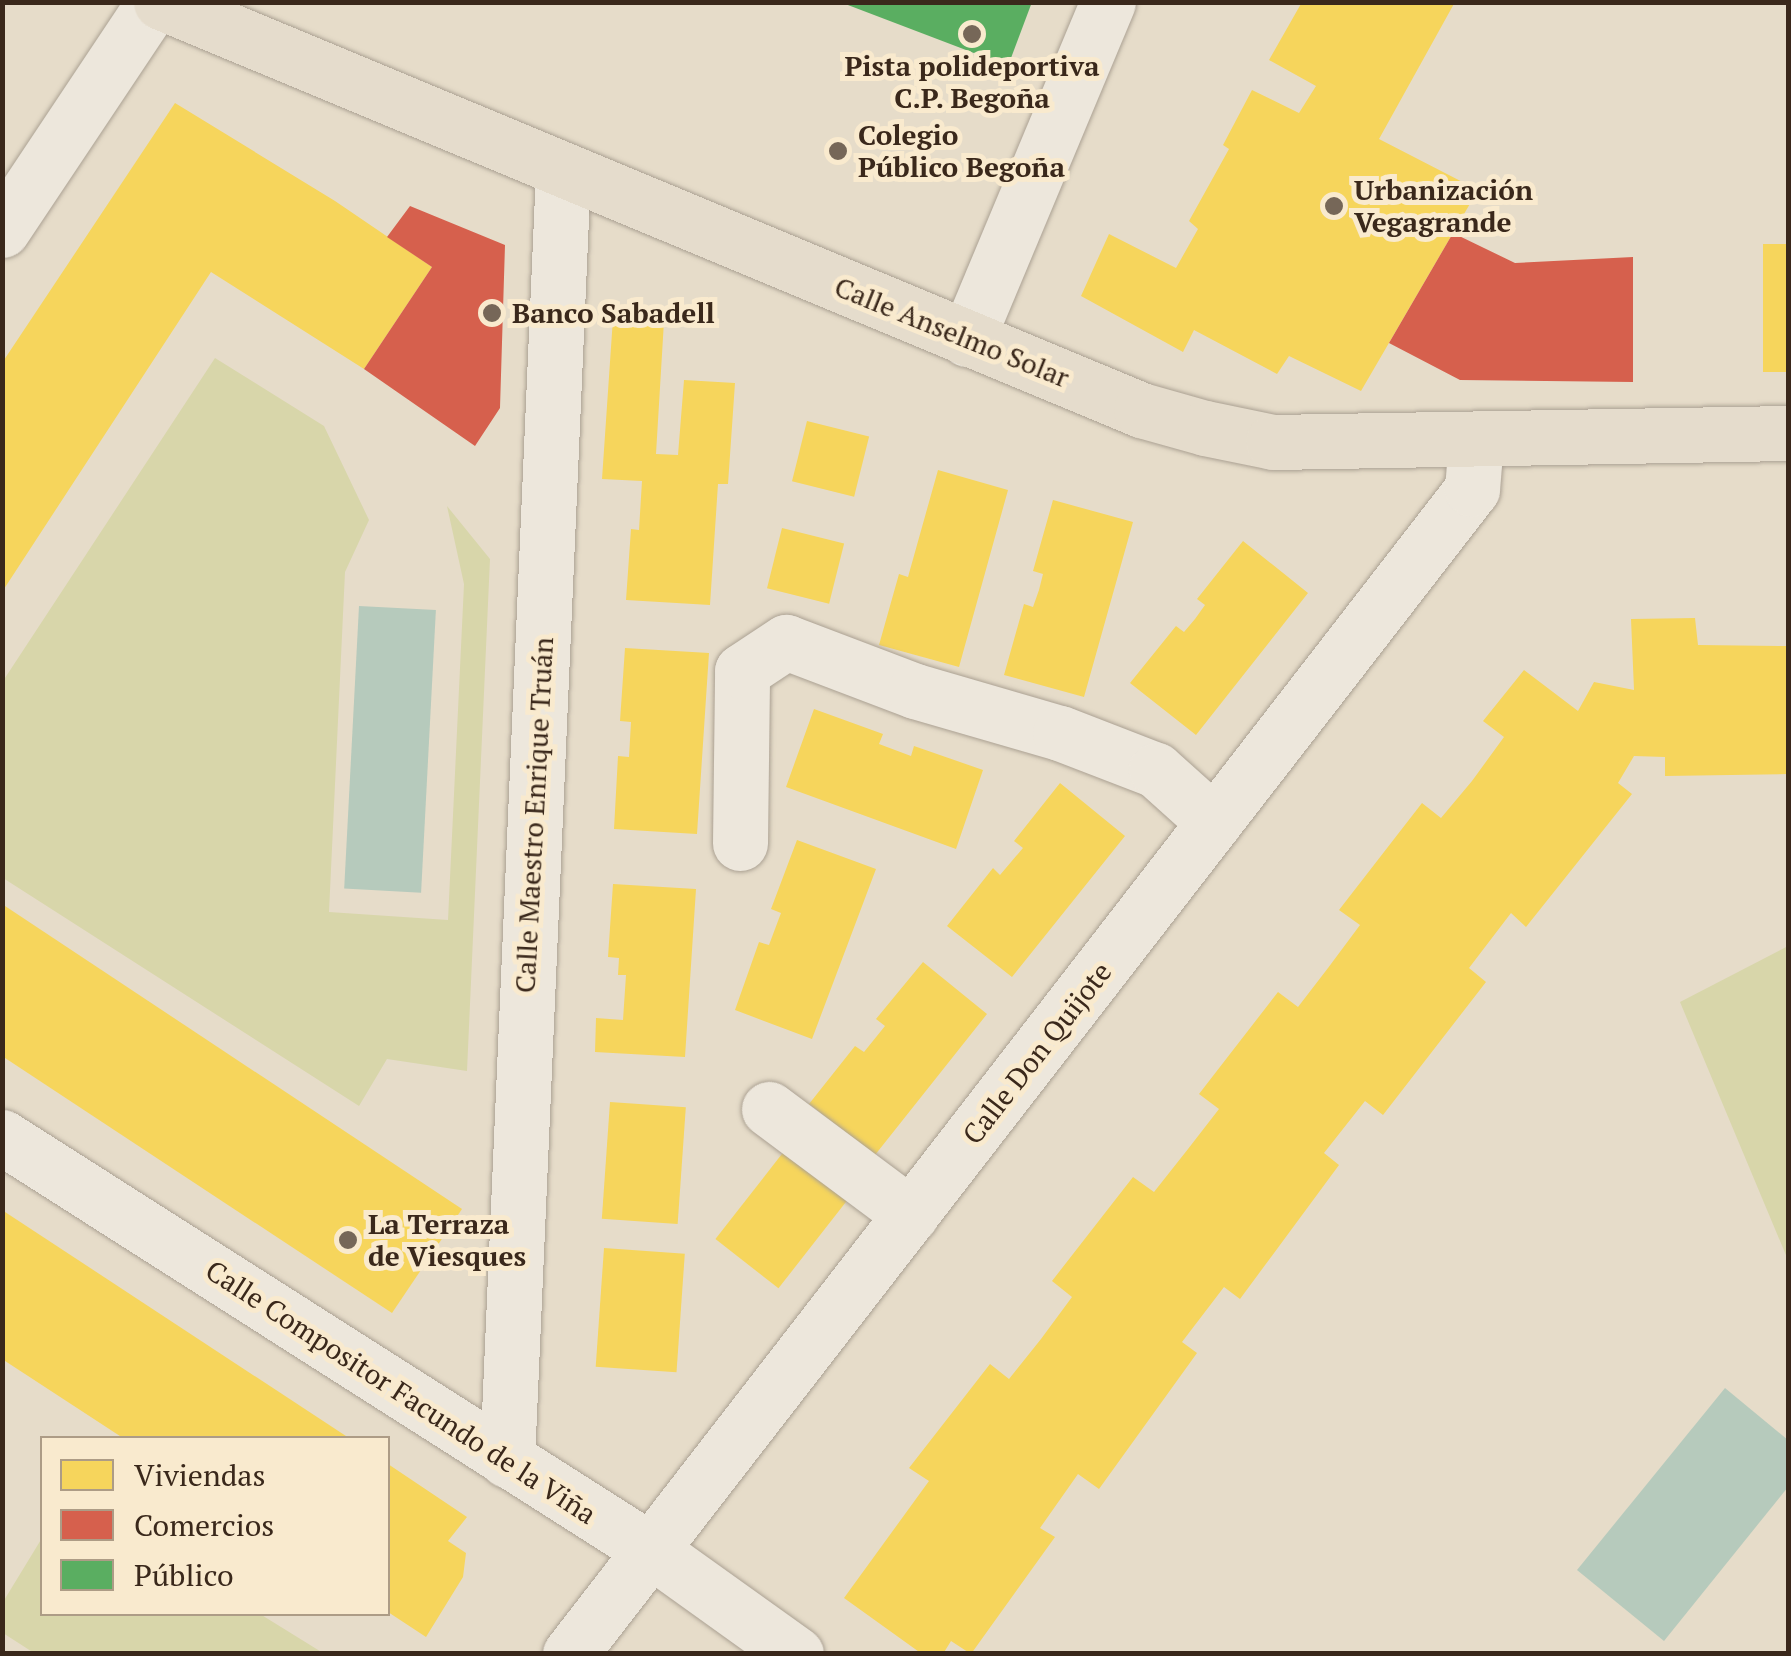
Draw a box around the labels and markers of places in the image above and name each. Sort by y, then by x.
marker: Pista polideportiva C.P. Begoña [961,23,983,45]
place label: Pista polideportiva C.P. Begoña [844,49,1100,115]
place label: Colegio Público Begoña [858,118,1065,184]
marker: Colegio Público Begoña [827,140,849,162]
place label: Urbanización Vegagrande [1354,173,1533,239]
marker: Urbanización Vegagrande [1323,195,1345,217]
place label: Banco Sabadell [512,296,715,330]
marker: Banco Sabadell [481,302,503,324]
place label: La Terraza de Viesques [368,1207,527,1273]
marker: La Terraza de Viesques [337,1229,359,1251]

